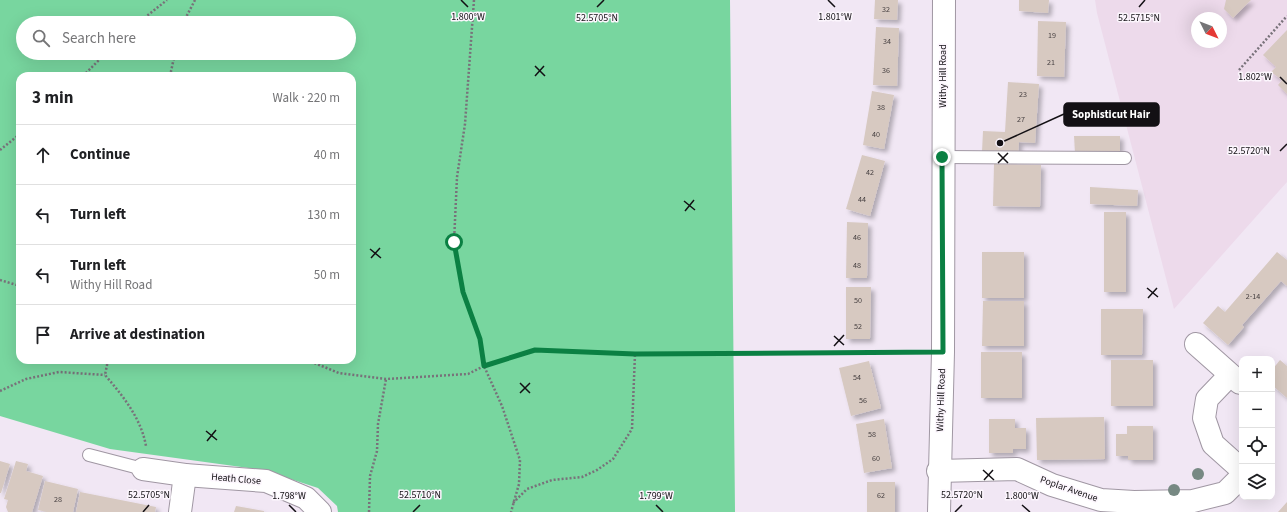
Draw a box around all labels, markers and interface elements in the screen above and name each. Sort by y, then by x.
house number: 32 [882,4,890,15]
text: 1.800°W [451,10,485,24]
text: 1.801°W [818,10,852,24]
text: 52.5705°N [576,11,618,25]
text: 52.5715°N [1118,11,1160,25]
north arrow [1191,12,1227,48]
search box [16,16,356,60]
icon: search [30,27,52,49]
text: Search here [62,28,136,49]
house number: 19 [1048,30,1056,41]
house number: 34 [883,36,891,47]
street label: Withy Hill Road [936,44,950,108]
house number: 21 [1047,57,1055,68]
house number: 36 [882,65,890,76]
text: 1.802°W [1238,70,1272,84]
text: 3 min [32,86,73,110]
text: Walk · 220 m [272,89,340,107]
house number: 23 [1019,89,1027,100]
house number: 38 [877,102,885,113]
callout: Sophisticut Hair [1064,103,1159,126]
text: Sophisticut Hair [1072,107,1151,122]
house number: 27 [1017,114,1025,125]
house number: 40 [872,129,880,140]
icon: ahead [32,144,54,166]
text: Continue [70,144,130,165]
text: 52.5720°N [1228,144,1270,158]
text: 40 m [314,146,340,164]
route end [933,148,951,166]
house number: 42 [866,167,874,178]
house number: 44 [858,194,866,205]
icon: left [32,204,54,226]
text: Turn left [70,204,126,225]
text: 130 m [307,206,340,224]
house number: 46 [853,232,861,243]
route start [445,233,463,251]
text: Turn left [70,255,126,276]
house number: 48 [853,260,861,271]
icon: left [32,264,54,286]
text: 50 m [314,266,340,284]
text: Withy Hill Road [70,276,152,294]
house number: 2-14 [1246,291,1260,302]
house number: 50 [854,295,862,306]
house number: 52 [854,321,862,332]
icon: arrive [32,324,54,346]
text: Arrive at destination [70,324,205,345]
map controls [1239,356,1275,500]
button: + [1239,356,1275,392]
street label: Withy Hill Road [933,368,949,432]
house number: 54 [853,372,861,383]
button: − [1239,392,1275,428]
house number: 56 [859,395,867,406]
button: locate [1239,428,1275,464]
house number: 58 [868,429,876,440]
house number: 60 [872,453,880,464]
button: layers [1239,464,1275,500]
street label: Heath Close [211,470,261,488]
street label: Poplar Avenue [1038,473,1100,505]
text: 52.5705°N [128,488,170,502]
text: 52.5710°N [399,488,441,502]
text: 52.5720°N [941,488,983,502]
text: 1.798°W [272,489,306,503]
text: 1.799°W [639,489,673,503]
text: 1.800°W [1005,489,1039,503]
house number: 62 [877,490,885,501]
house number: 28 [54,494,62,505]

